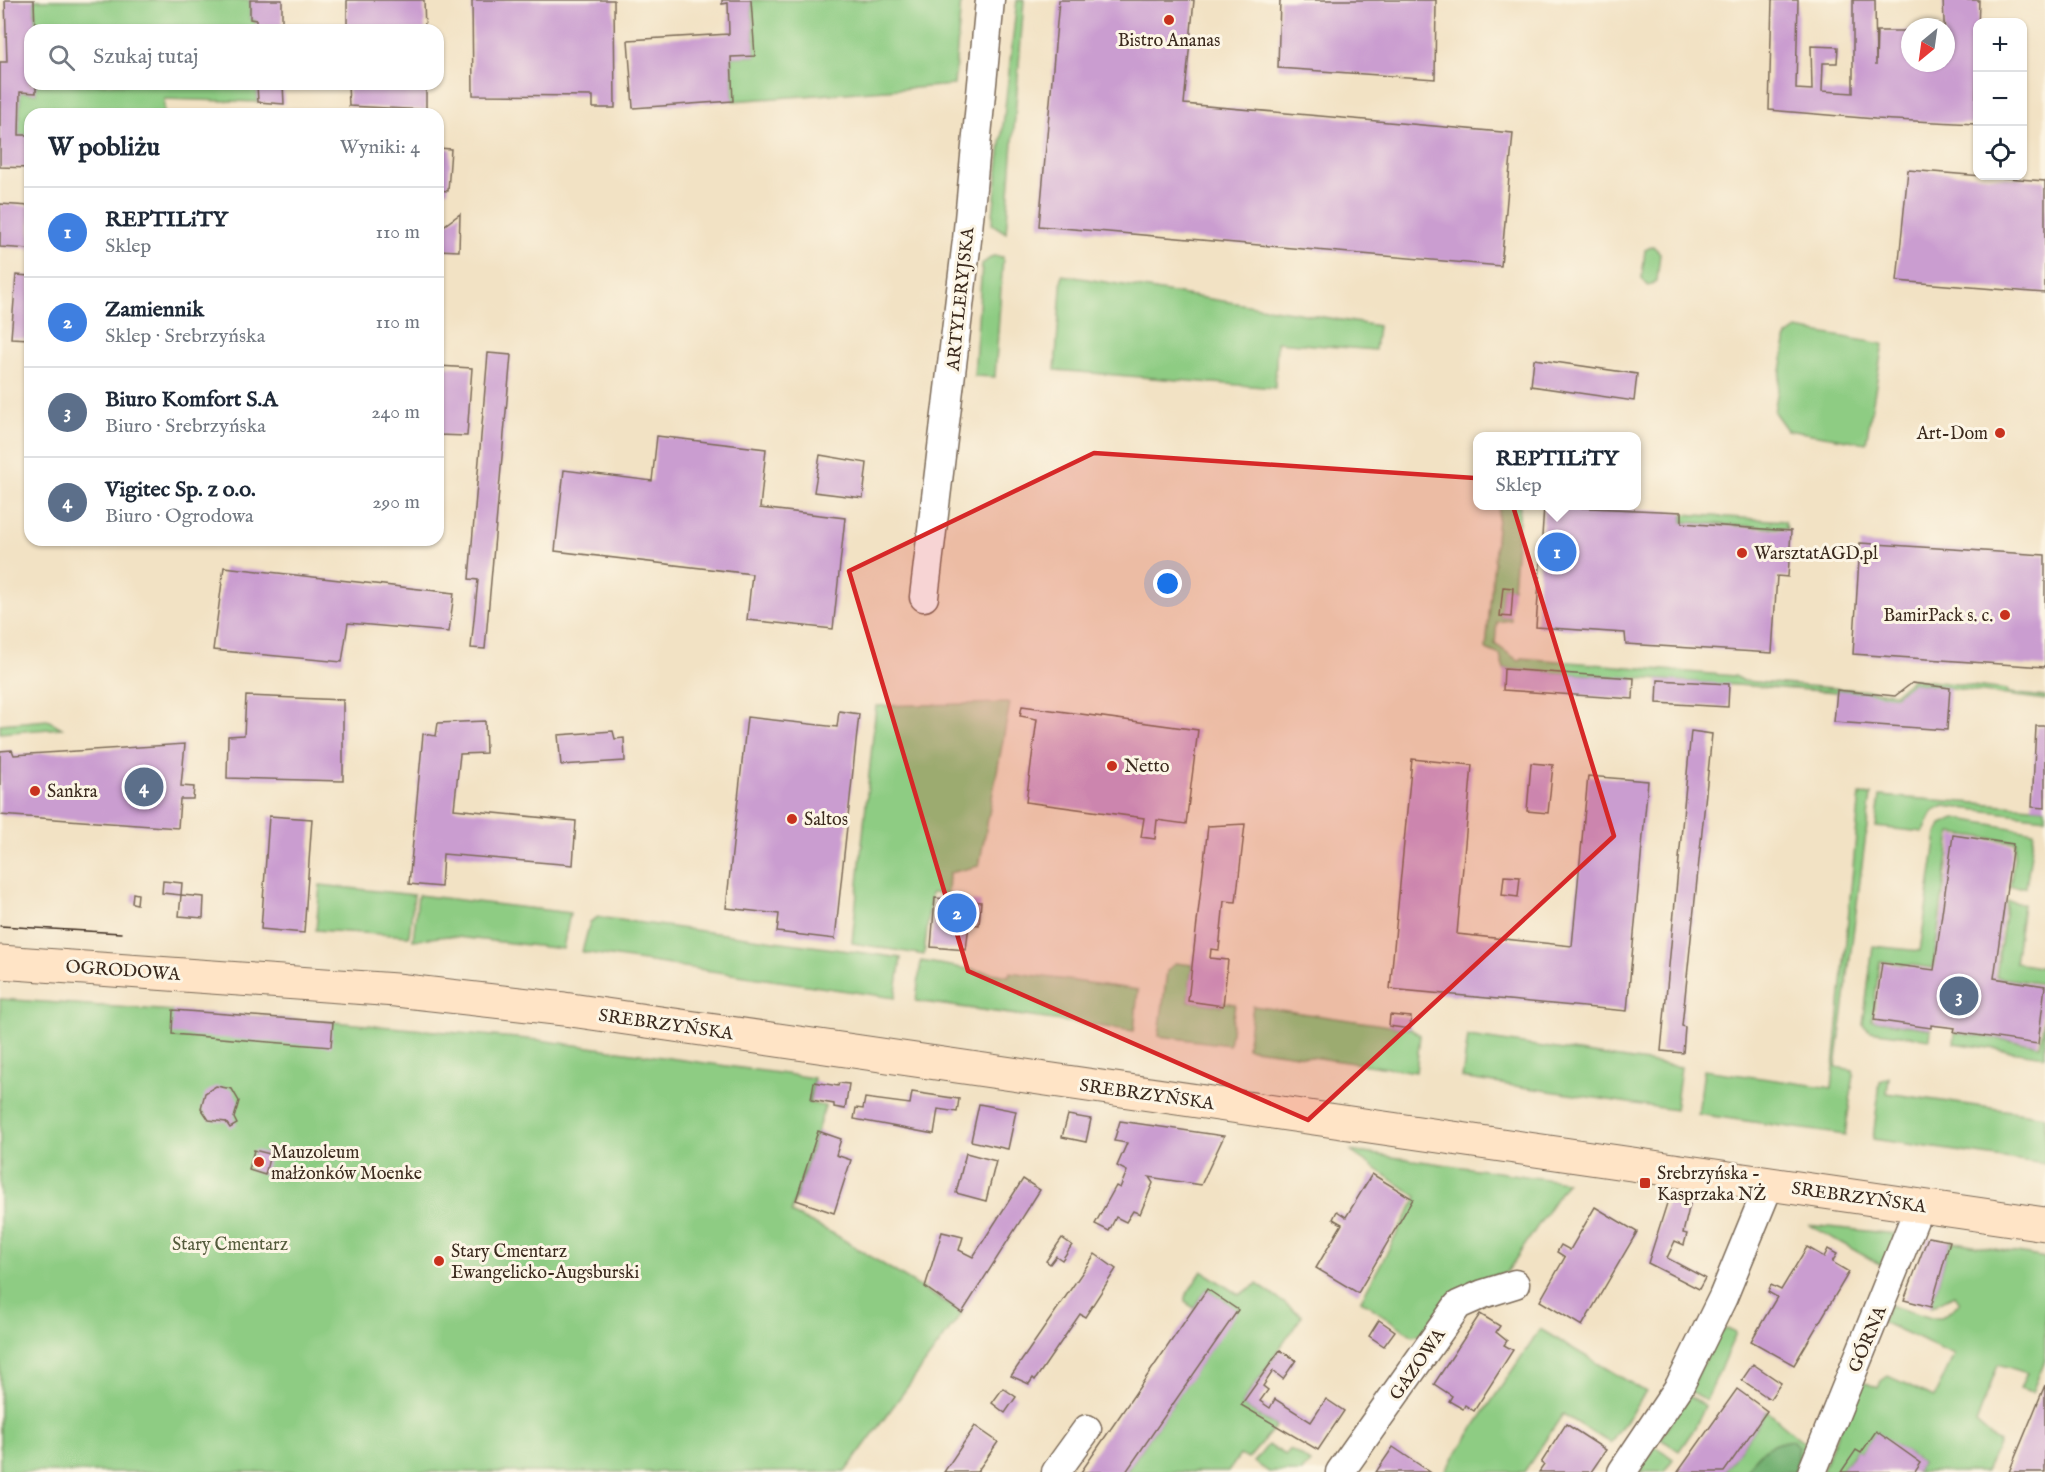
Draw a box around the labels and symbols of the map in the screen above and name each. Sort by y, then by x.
marker: Bistro Ananas [1162,13,1176,27]
north arrow [1901,18,1955,72]
place label: Bistro Ananas [1118,30,1220,53]
street label: ARTYLERYJSKA [942,226,981,373]
place label: Art-Dom [1916,423,1988,446]
marker: Art-Dom [1993,426,2007,440]
pin: 1 [1538,530,1576,574]
place label: WarsztatAGD.pl [1754,543,1878,566]
marker: WarsztatAGD.pl [1735,546,1749,560]
your location [1153,569,1182,598]
place label: BamirPack s. c. [1883,605,1993,628]
marker: BamirPack s. c. [1998,608,2012,622]
place label: Netto [1124,756,1170,779]
marker: Netto [1105,759,1119,773]
pin: 4 [124,764,164,810]
place label: Sankra [47,781,98,804]
marker: Sankra [28,784,42,798]
place label: Saltos [804,809,848,832]
marker: Saltos [785,812,799,826]
pin: 2 [938,890,976,936]
street label: OGRODOWA [65,956,182,987]
pin: 3 [1940,974,1978,1018]
street label: SREBRZYŃSKA [597,1003,736,1046]
street label: SREBRZYŃSKA [1078,1073,1217,1116]
place label: Mauzoleum małżonków Moenke [271,1142,422,1186]
marker: Mauzoleum małżonków Moenke [252,1155,266,1169]
place label: Srebrzyńska - Kasprzaka NŻ [1657,1163,1766,1207]
marker: Srebrzyńska - Kasprzaka NŻ [1638,1176,1652,1190]
street label: SREBRZYŃSKA [1790,1176,1929,1219]
park label: Stary Cmentarz [172,1234,288,1257]
place label: Stary Cmentarz Ewangelicko-Augsburski [451,1241,639,1285]
marker: Stary Cmentarz Ewangelicko-Augsburski [432,1254,446,1268]
street label: GÓRNA [1842,1301,1893,1376]
street label: GAZOWA [1385,1324,1452,1405]

